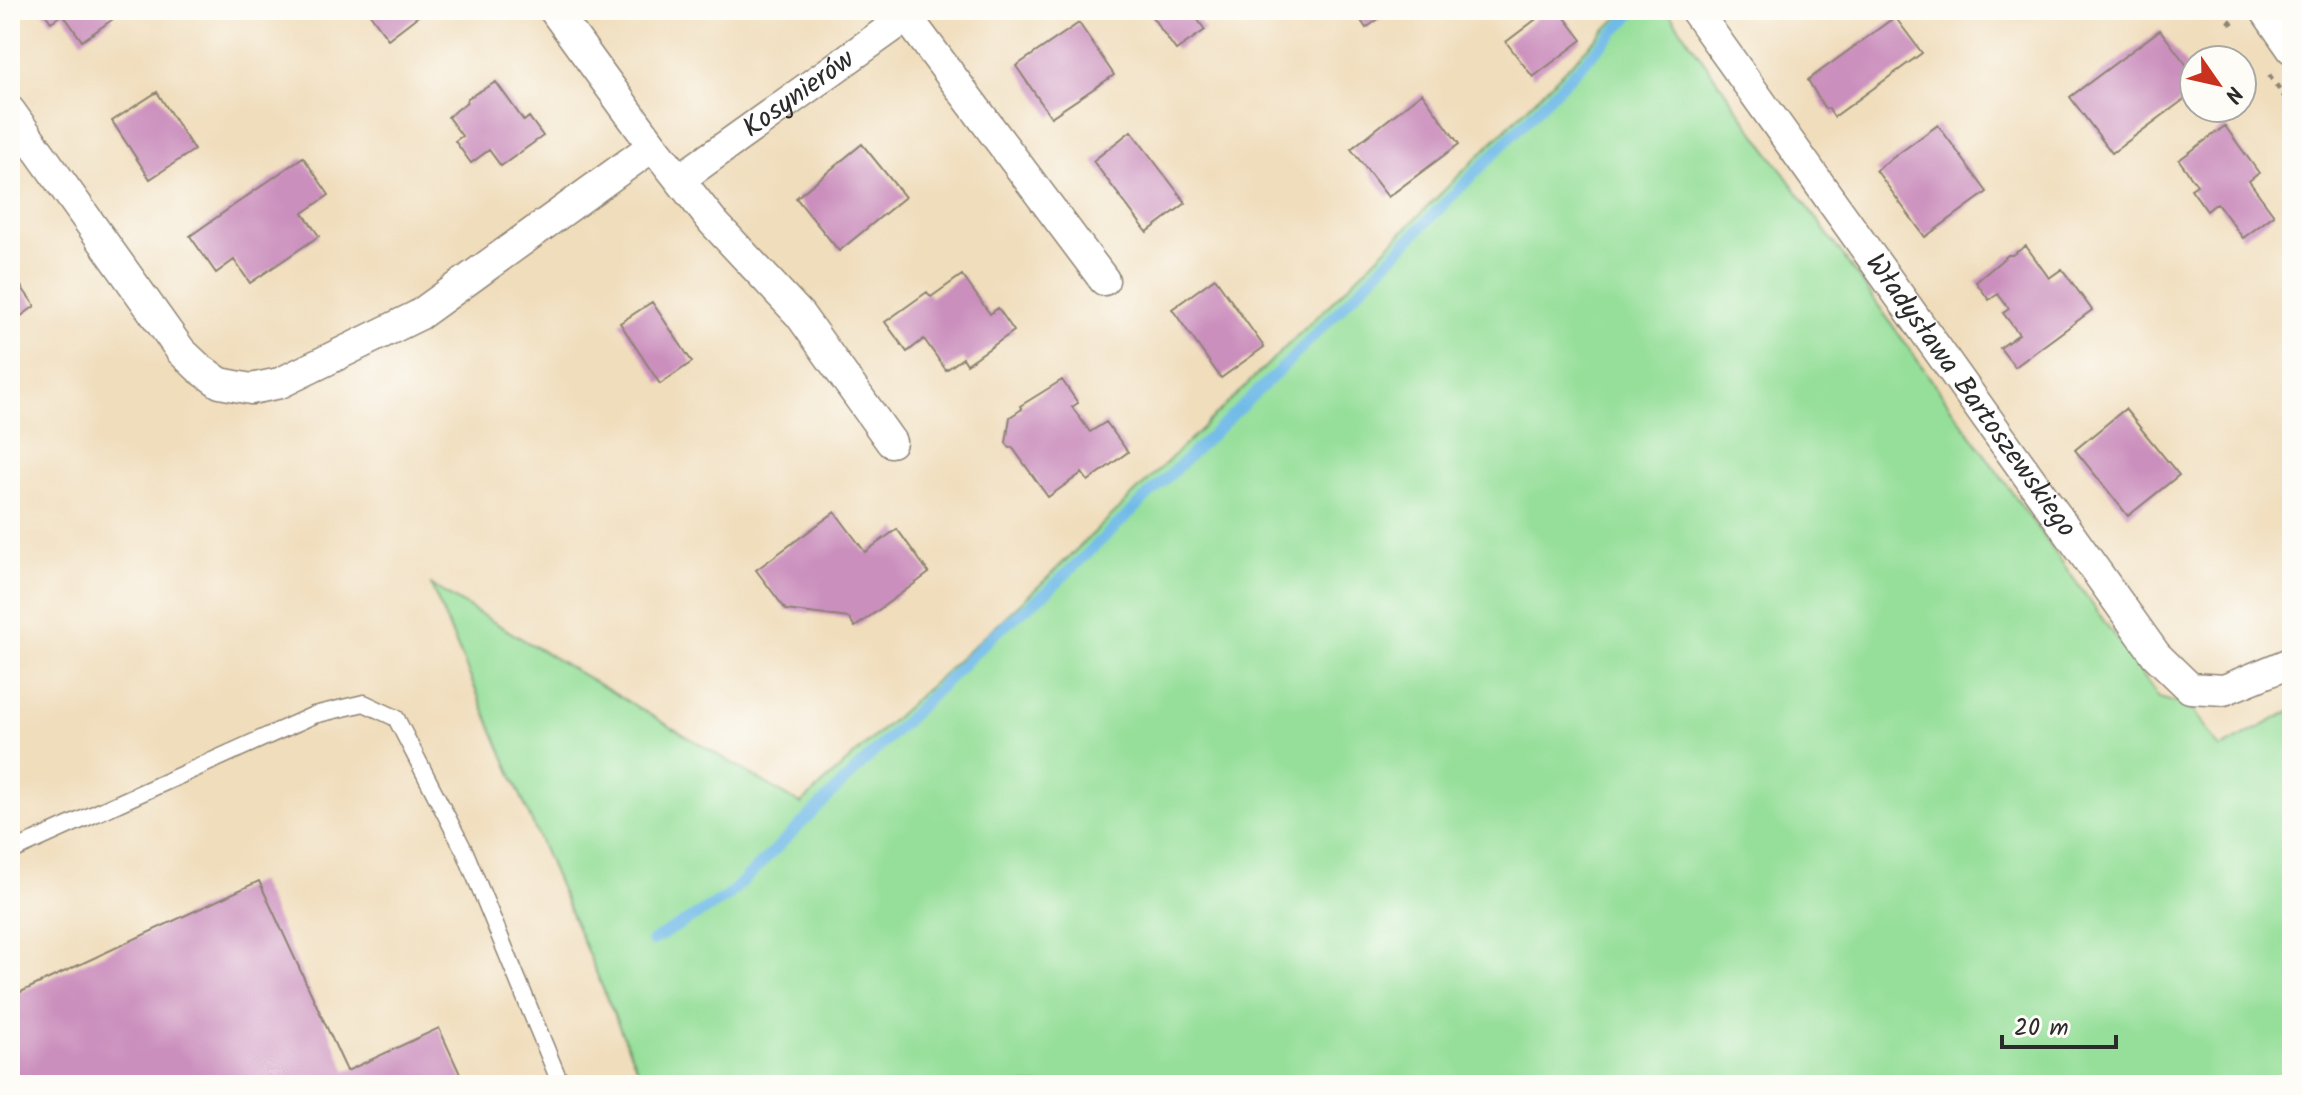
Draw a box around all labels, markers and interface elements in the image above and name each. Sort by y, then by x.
street label: Kosynierów [733,38,864,150]
north arrow [2178,44,2258,124]
text: N [2214,78,2251,109]
street label: Władysława Bartoszewskiego [1853,244,2088,547]
scale bar [2002,999,2116,1049]
text: 20 m [2014,1009,2069,1048]

